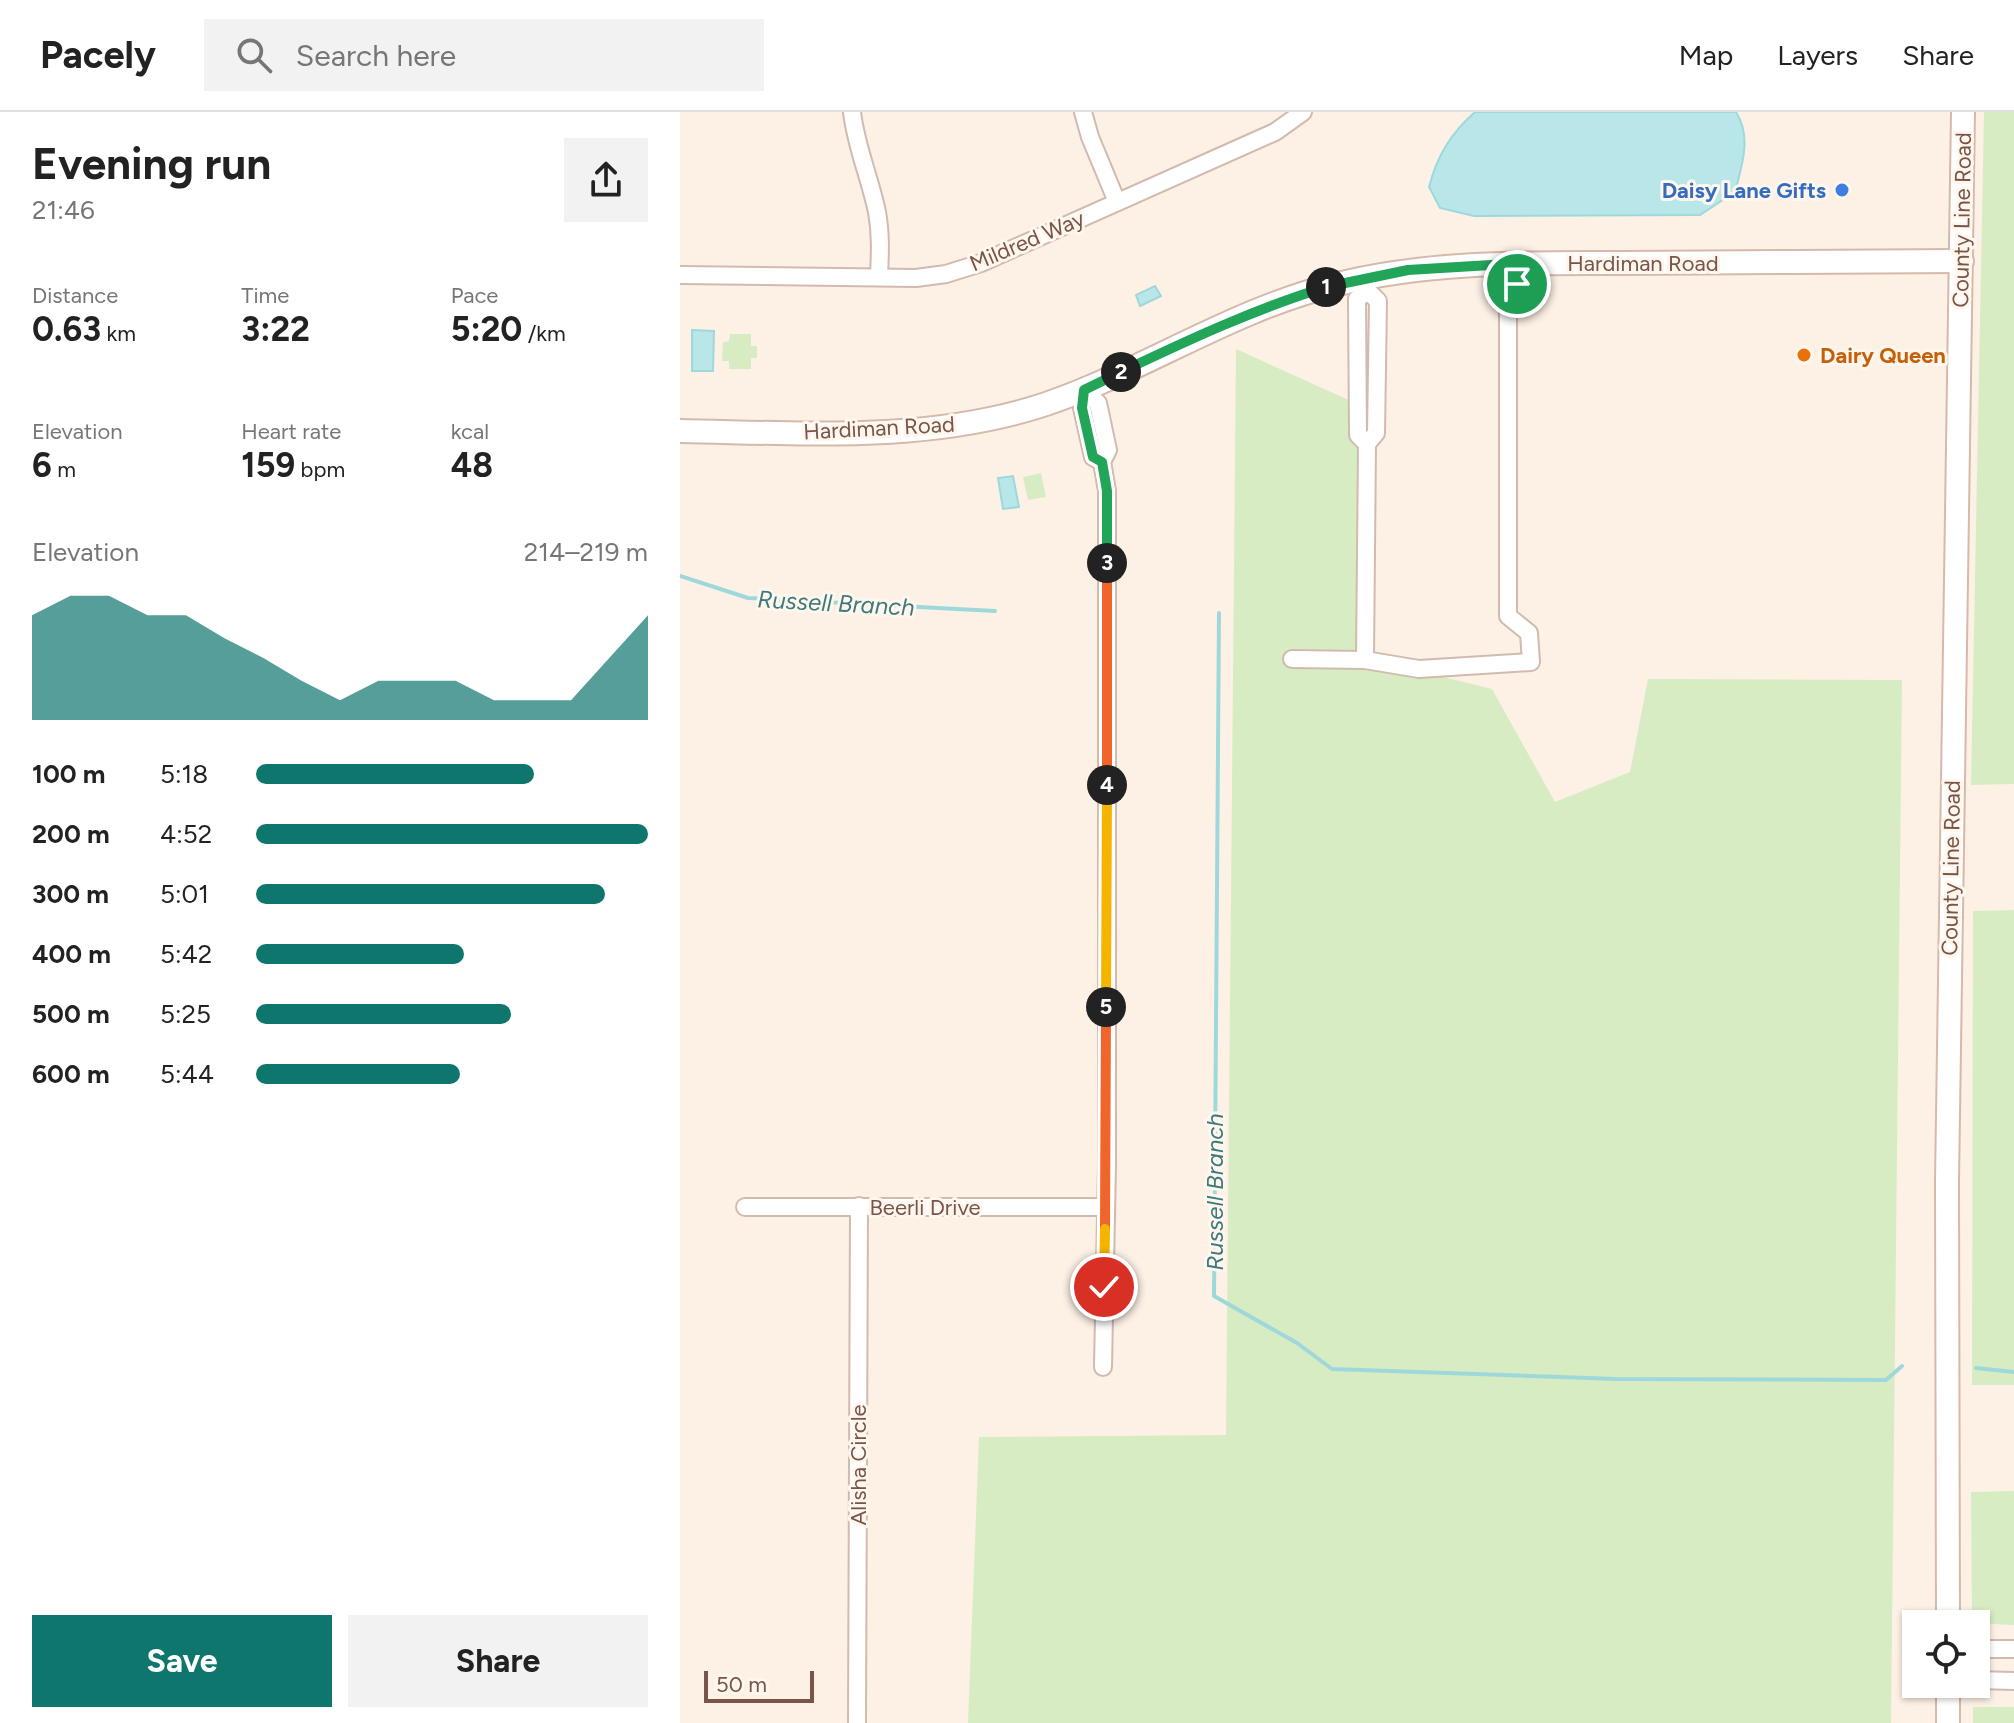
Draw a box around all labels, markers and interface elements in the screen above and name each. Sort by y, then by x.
search box [204,19,764,91]
text: Pacely [40,32,156,78]
icon: search [232,33,276,77]
text: Search here [296,37,456,74]
text: Map [1679,38,1733,72]
text: Layers [1777,38,1858,72]
text: Share [1902,38,1974,72]
street label: County Line Road [1947,132,1977,308]
text: Evening run [32,137,271,190]
button: share [564,138,648,222]
place label: Daisy Lane Gifts [1662,177,1826,204]
marker: Daisy Lane Gifts [1833,181,1851,199]
text: 21:46 [32,194,95,226]
street label: Mildred Way [966,205,1089,277]
pin [1483,250,1551,318]
street label: Hardiman Road [1567,250,1719,277]
icon: arrive [1495,262,1539,306]
pin: 1 [1306,267,1346,307]
text: 1 [1321,273,1331,300]
text: Distance [32,282,118,309]
text: Time [241,282,289,309]
text: Pace [451,282,498,309]
text: 0.63 [32,309,101,350]
text: 3:22 [241,309,310,350]
text: 5:20 [451,309,522,350]
text: km [101,320,136,347]
text: /km [522,320,566,347]
place label: Dairy Queen [1820,342,1946,369]
marker: Dairy Queen [1795,346,1813,364]
pin: 2 [1101,352,1141,392]
text: 2 [1115,358,1127,385]
street label: Hardiman Road [803,411,955,445]
text: Elevation [32,418,122,445]
text: Heart rate [241,418,341,445]
text: kcal [451,418,489,445]
text: 6 [32,445,52,486]
text: 159 [241,445,295,486]
text: 48 [451,445,493,486]
text: m [52,456,76,483]
text: bpm [295,456,345,483]
text: Elevation [32,536,139,568]
text: 214–219 m [524,536,648,568]
pin: 3 [1087,543,1127,583]
text: 3 [1101,549,1113,576]
water label: Russell Branch [757,584,915,622]
text: 100 m [32,758,106,790]
text: 5:18 [160,758,208,790]
pin: 4 [1087,765,1127,805]
text: 4 [1100,771,1114,798]
street label: County Line Road [1936,780,1966,956]
text: 200 m [32,818,110,850]
text: 4:52 [160,818,212,850]
text: 300 m [32,878,109,910]
text: 5:01 [160,878,209,910]
text: 400 m [32,938,111,970]
text: 5:42 [160,938,212,970]
pin: 5 [1086,987,1126,1027]
text: 5 [1100,993,1112,1020]
text: 500 m [32,998,110,1030]
text: 5:25 [160,998,211,1030]
text: 600 m [32,1058,110,1090]
text: 5:44 [160,1058,214,1090]
water label: Russell Branch [1200,1113,1229,1271]
street label: Beerli Drive [869,1194,981,1221]
pin [1070,1253,1138,1321]
icon: check [1082,1265,1126,1309]
street label: Alisha Circle [845,1404,872,1526]
map controls [1902,1610,1990,1698]
button: locate [1902,1610,1990,1698]
button: Save [32,1615,332,1707]
button: Share [348,1615,648,1707]
scale bar [704,1667,814,1703]
text: 50 m [716,1671,767,1698]

